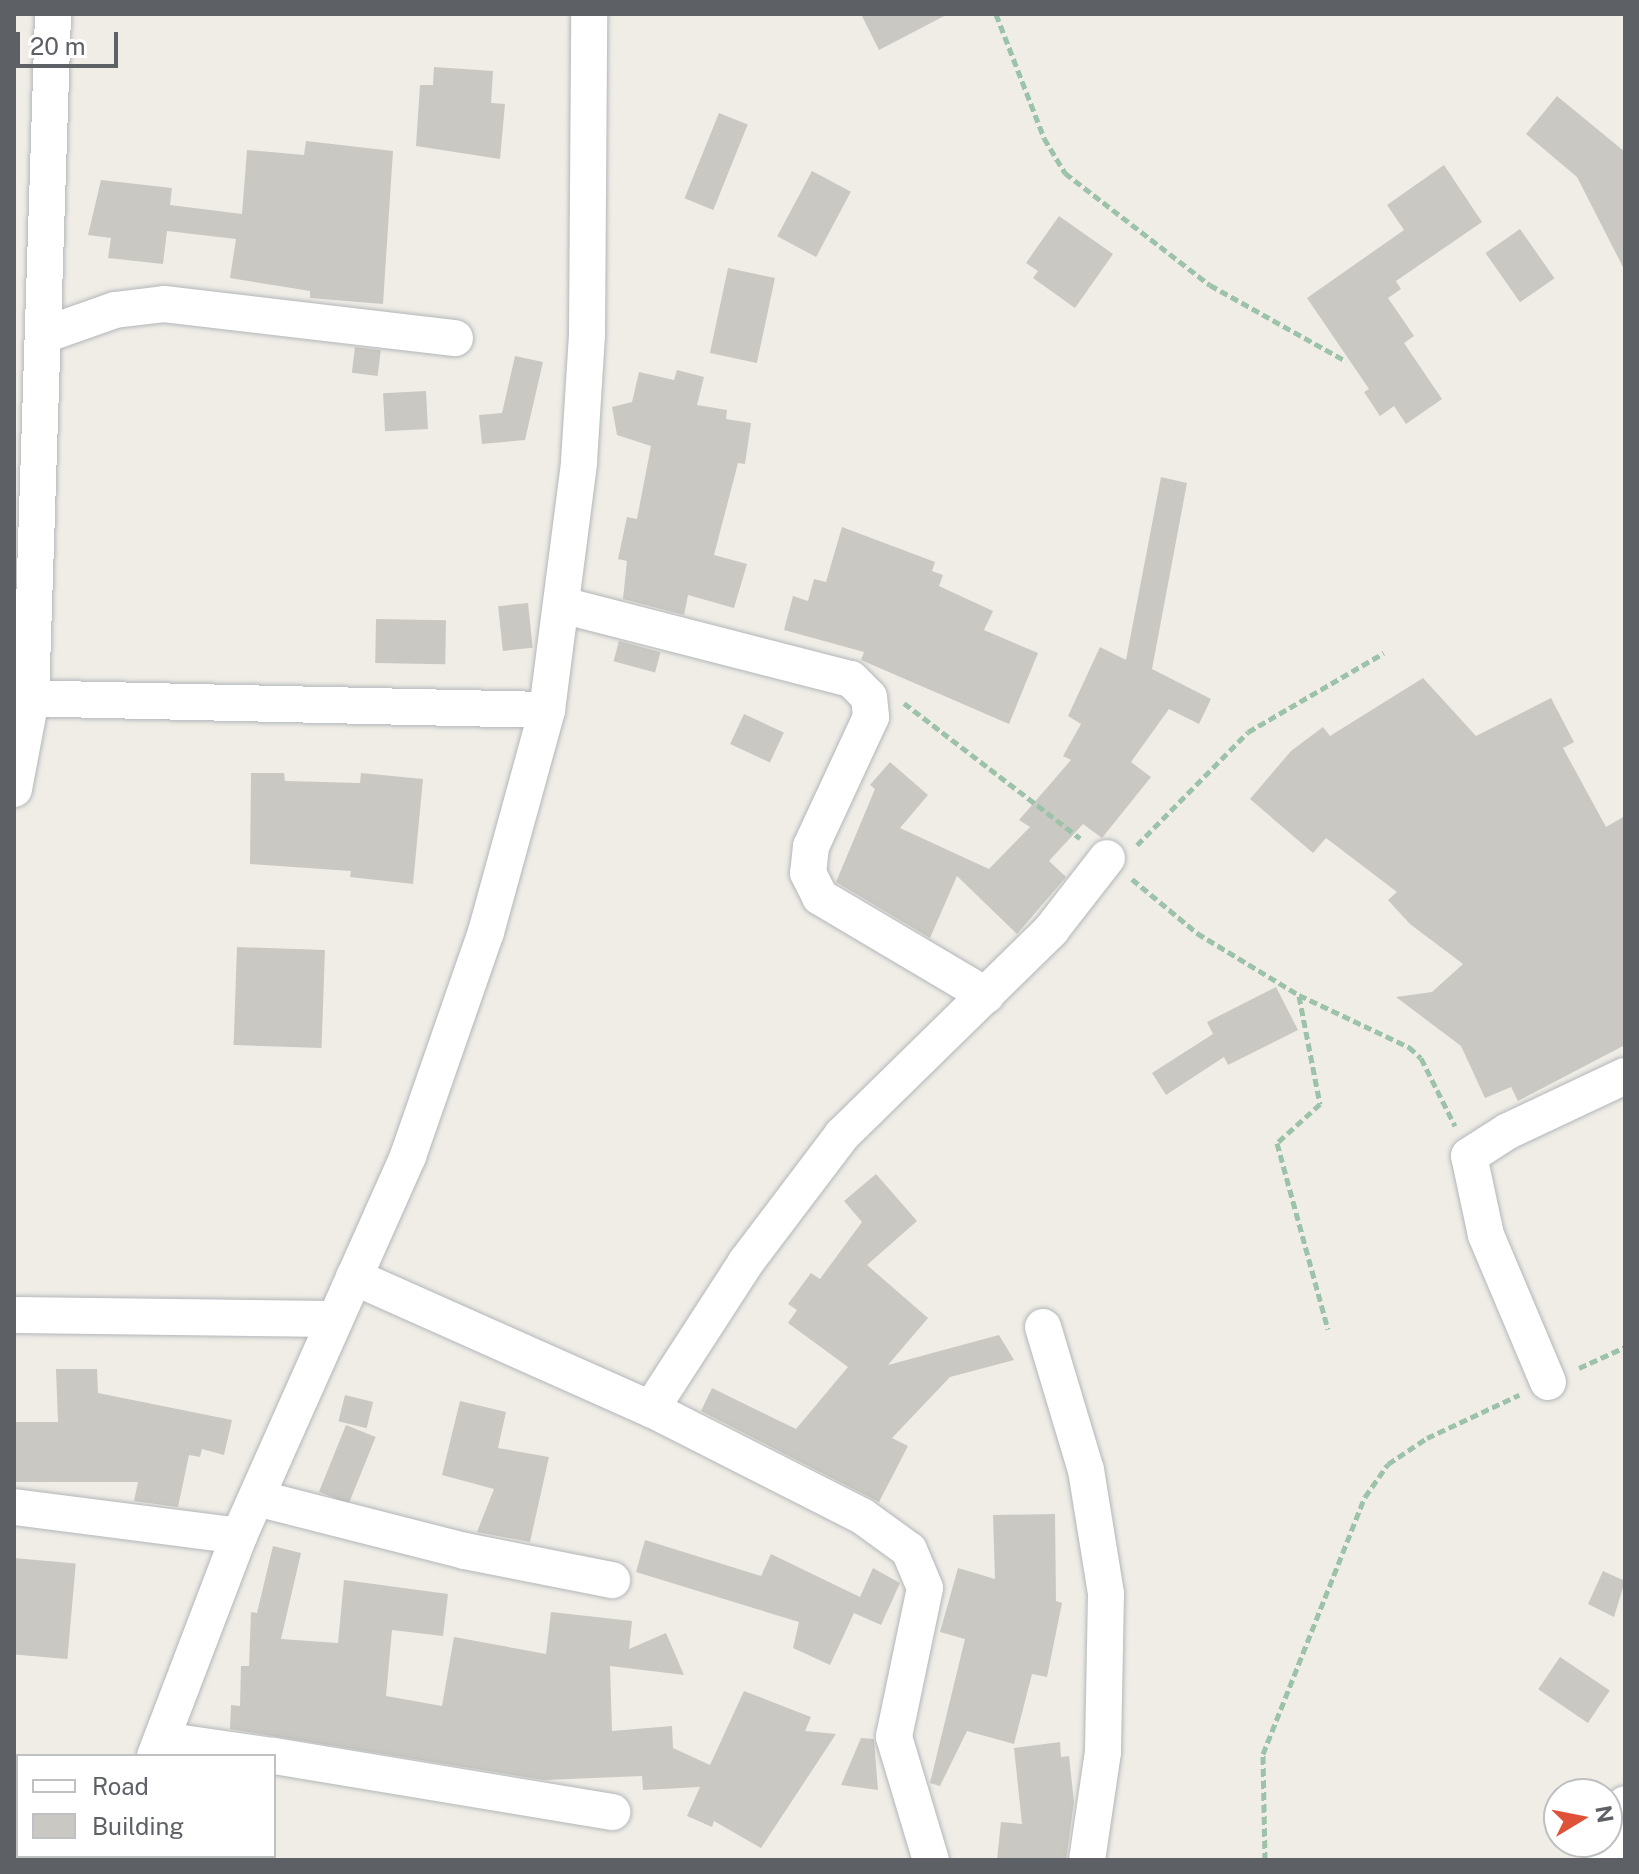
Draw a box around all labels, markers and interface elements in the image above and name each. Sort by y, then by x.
scale bar [20,16,122,66]
text: 20 m [30,32,86,60]
legend [16,1754,276,1858]
text: Road [92,1772,149,1800]
north arrow [1543,1778,1623,1858]
text: N [1590,1803,1619,1825]
text: Building [92,1812,184,1840]

